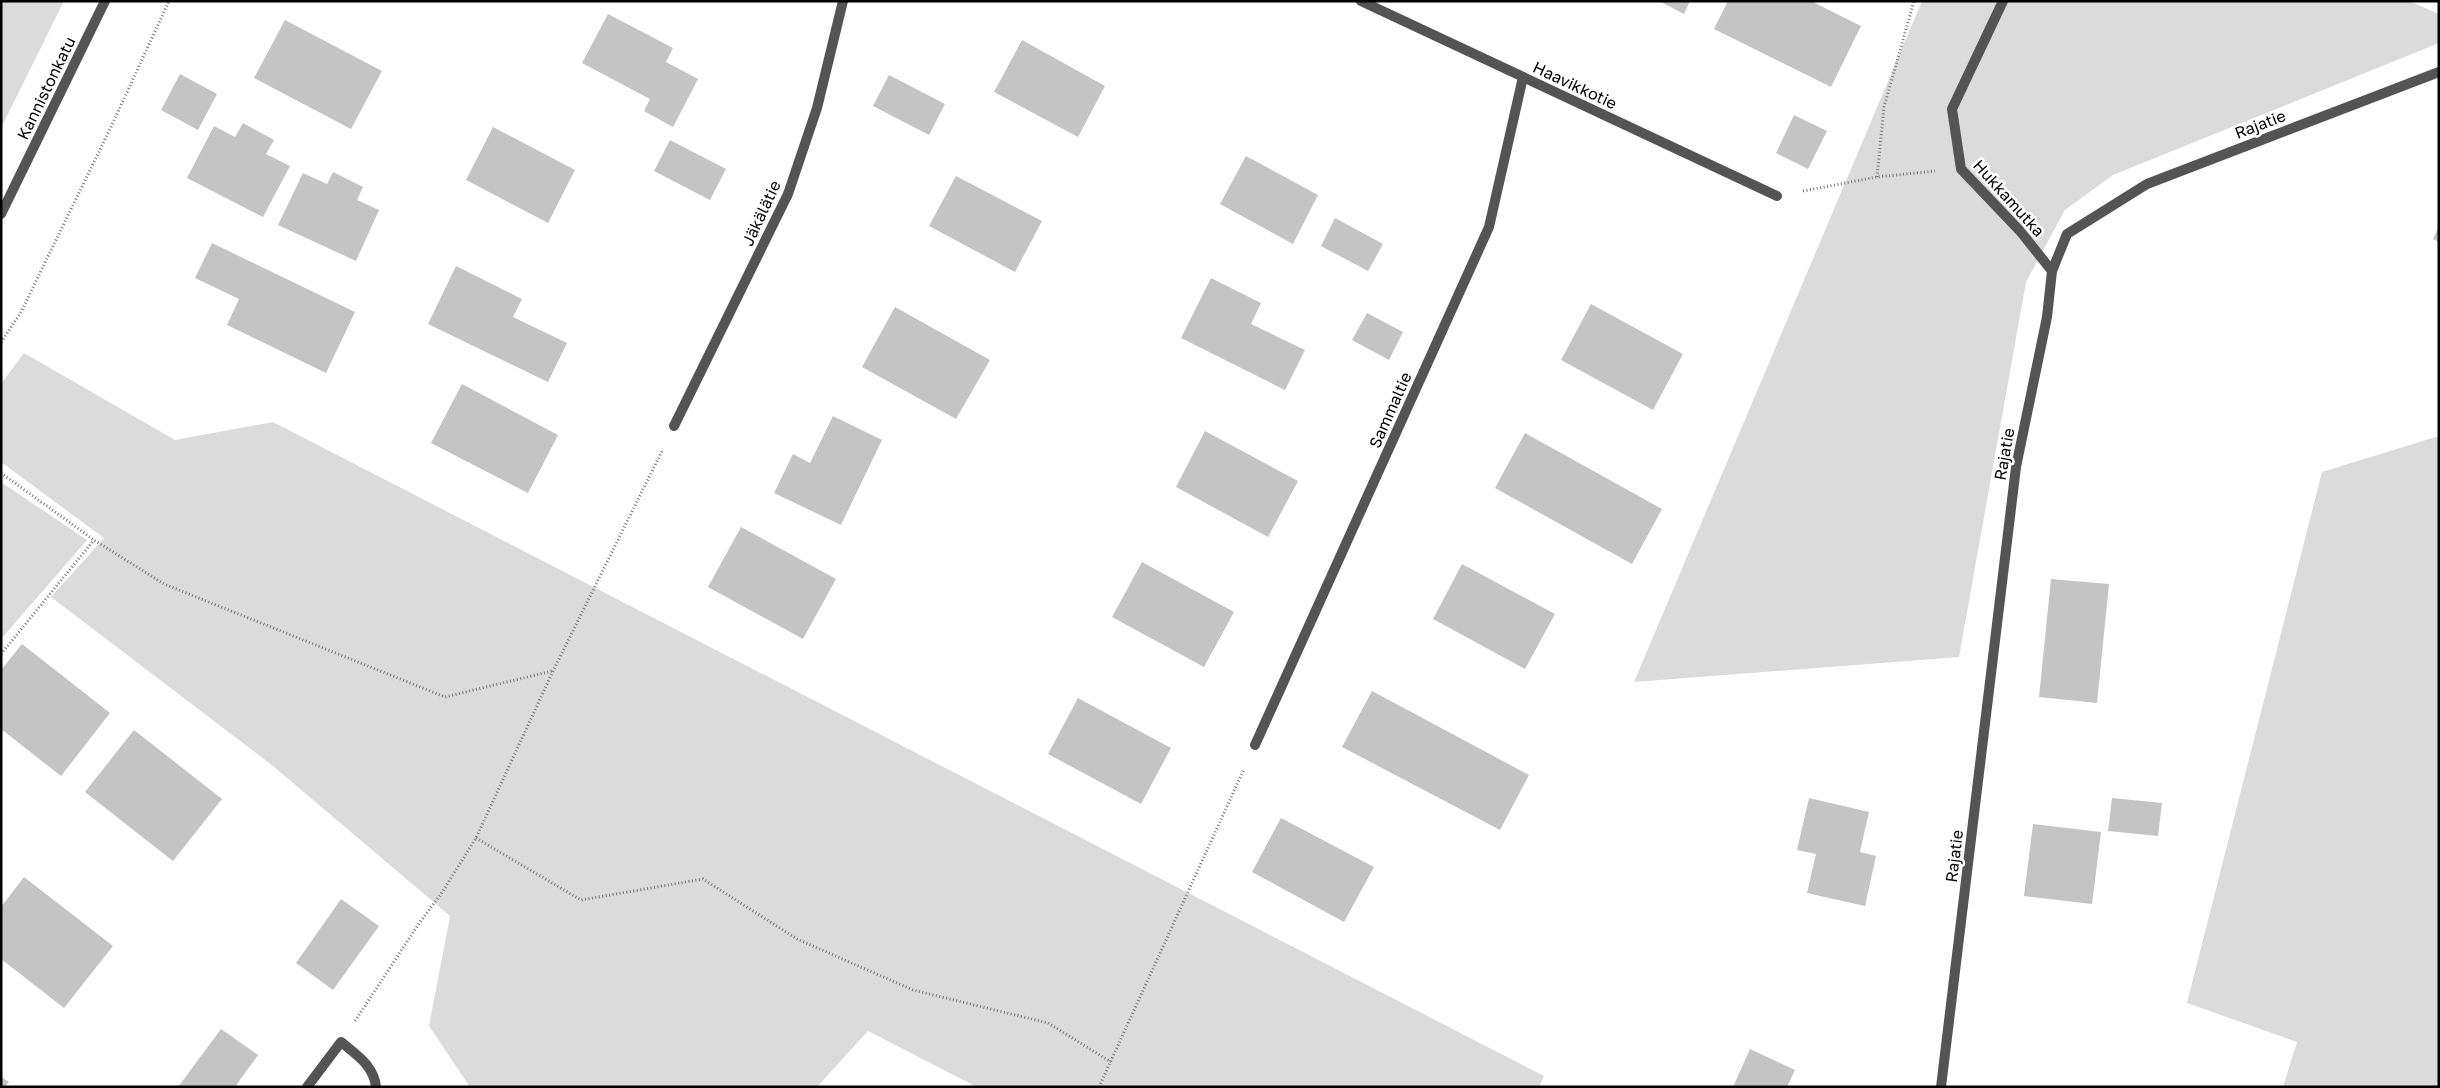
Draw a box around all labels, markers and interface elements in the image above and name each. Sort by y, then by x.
street label: Kannistonkatu [12,33,80,143]
street label: Haavikkotie [1530,57,1620,113]
street label: Rajatie [2232,105,2288,143]
street label: Hukkamutka [1969,155,2049,241]
street label: Jäkälätie [737,177,785,249]
street label: Sammaltie [1364,369,1416,451]
street label: Rajatie [1990,426,2018,482]
street label: Rajatie [1941,829,1967,883]

